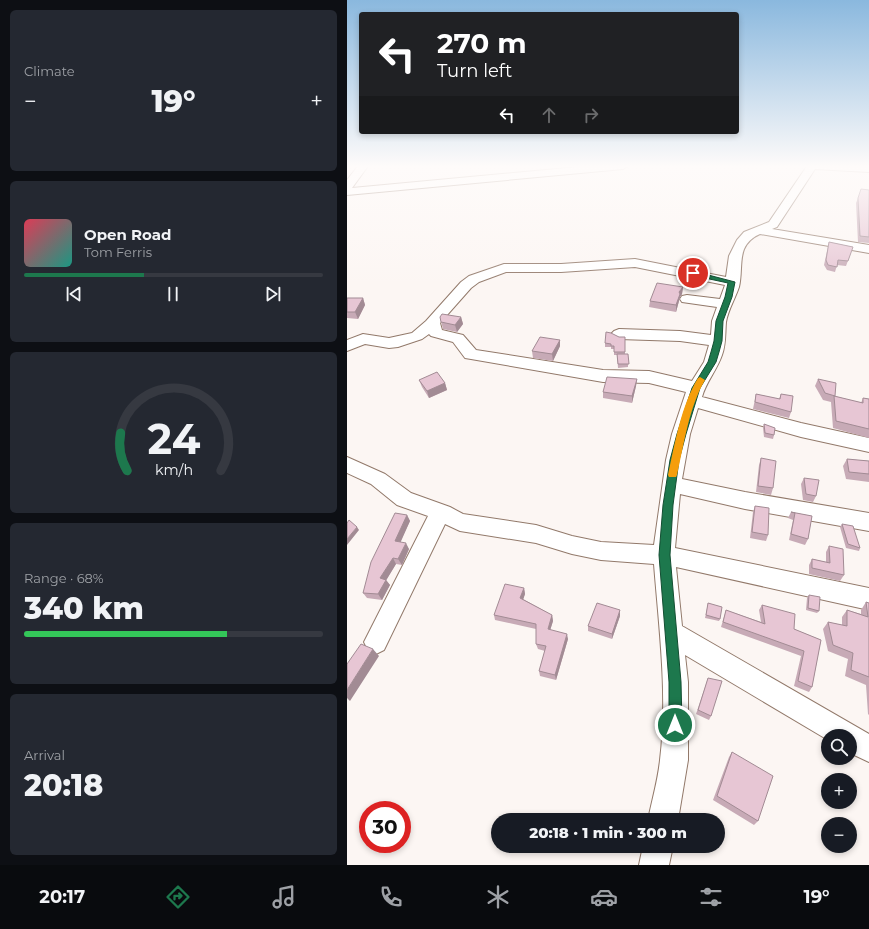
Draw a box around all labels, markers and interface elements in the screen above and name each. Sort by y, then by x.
text: 270 m [437,26,527,60]
icon: left [371,28,423,80]
text: Turn left [437,60,512,82]
text: Climate [24,63,75,79]
text: 19° [151,83,196,120]
text: − [24,88,37,115]
text: + [310,88,323,115]
icon: left [496,104,518,126]
icon: ahead [538,104,560,126]
icon: right [580,104,602,126]
text: Open Road [84,225,172,244]
text: Tom Ferris [84,244,152,260]
pin [676,256,710,290]
icon: arrive [682,262,704,284]
icon: previous [63,283,85,305]
icon: pause [162,283,184,305]
icon: next [262,283,284,305]
text: 24 [147,413,200,463]
text: km/h [154,460,193,478]
text: Range · 68% [24,570,104,586]
text: 340 km [24,590,144,627]
position arrow [654,704,696,746]
map controls [821,729,857,853]
button: search [821,729,857,765]
text: Arrival [24,747,65,763]
text: 20:18 [24,767,103,804]
button: + [821,773,857,809]
speed limit sign: 30 [359,801,411,853]
button: − [821,817,857,853]
text: 20:18 · 1 min · 300 m [529,823,687,842]
icon: directions [164,883,192,911]
icon: music [270,883,298,911]
icon: phone [377,883,405,911]
icon: climate [484,883,512,911]
icon: car [590,883,618,911]
icon: filters [697,883,725,911]
text: 20:17 [39,886,85,908]
text: 19° [804,886,830,908]

